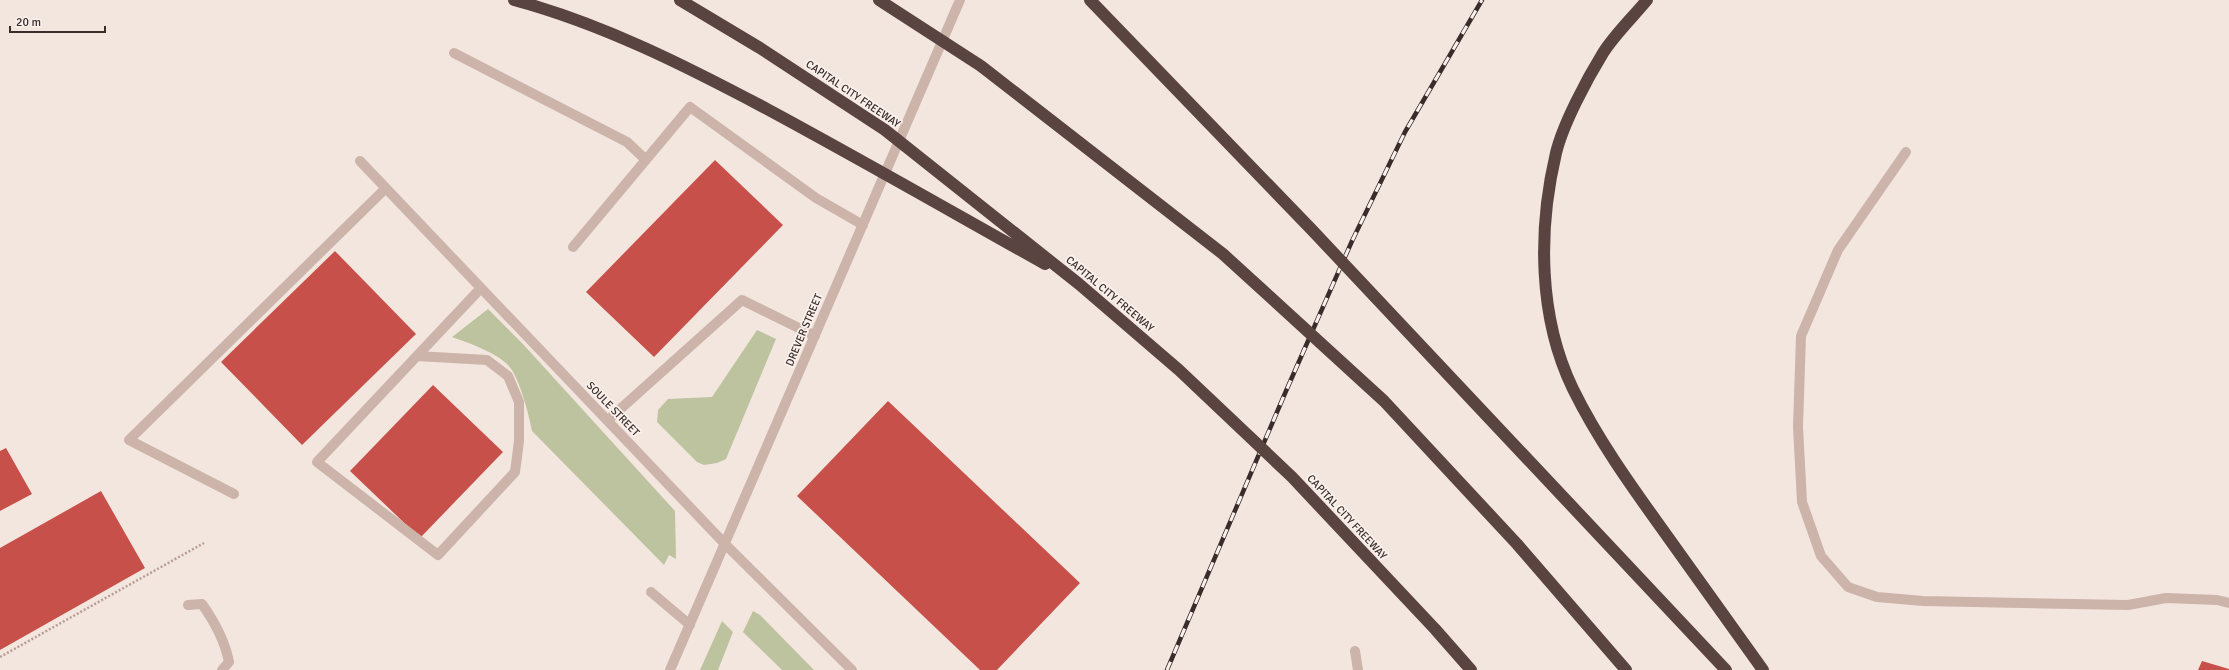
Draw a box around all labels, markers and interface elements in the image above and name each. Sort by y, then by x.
scale bar [10,8,105,34]
text: 20 m [16,15,41,30]
street label: CAPITAL CITY FREEWAY [803,58,903,131]
street label: CAPITAL CITY FREEWAY [1063,253,1157,335]
street label: DREVER STREET [783,291,825,368]
street label: SOULE STREET [584,379,643,439]
street label: CAPITAL CITY FREEWAY [1304,472,1390,562]

